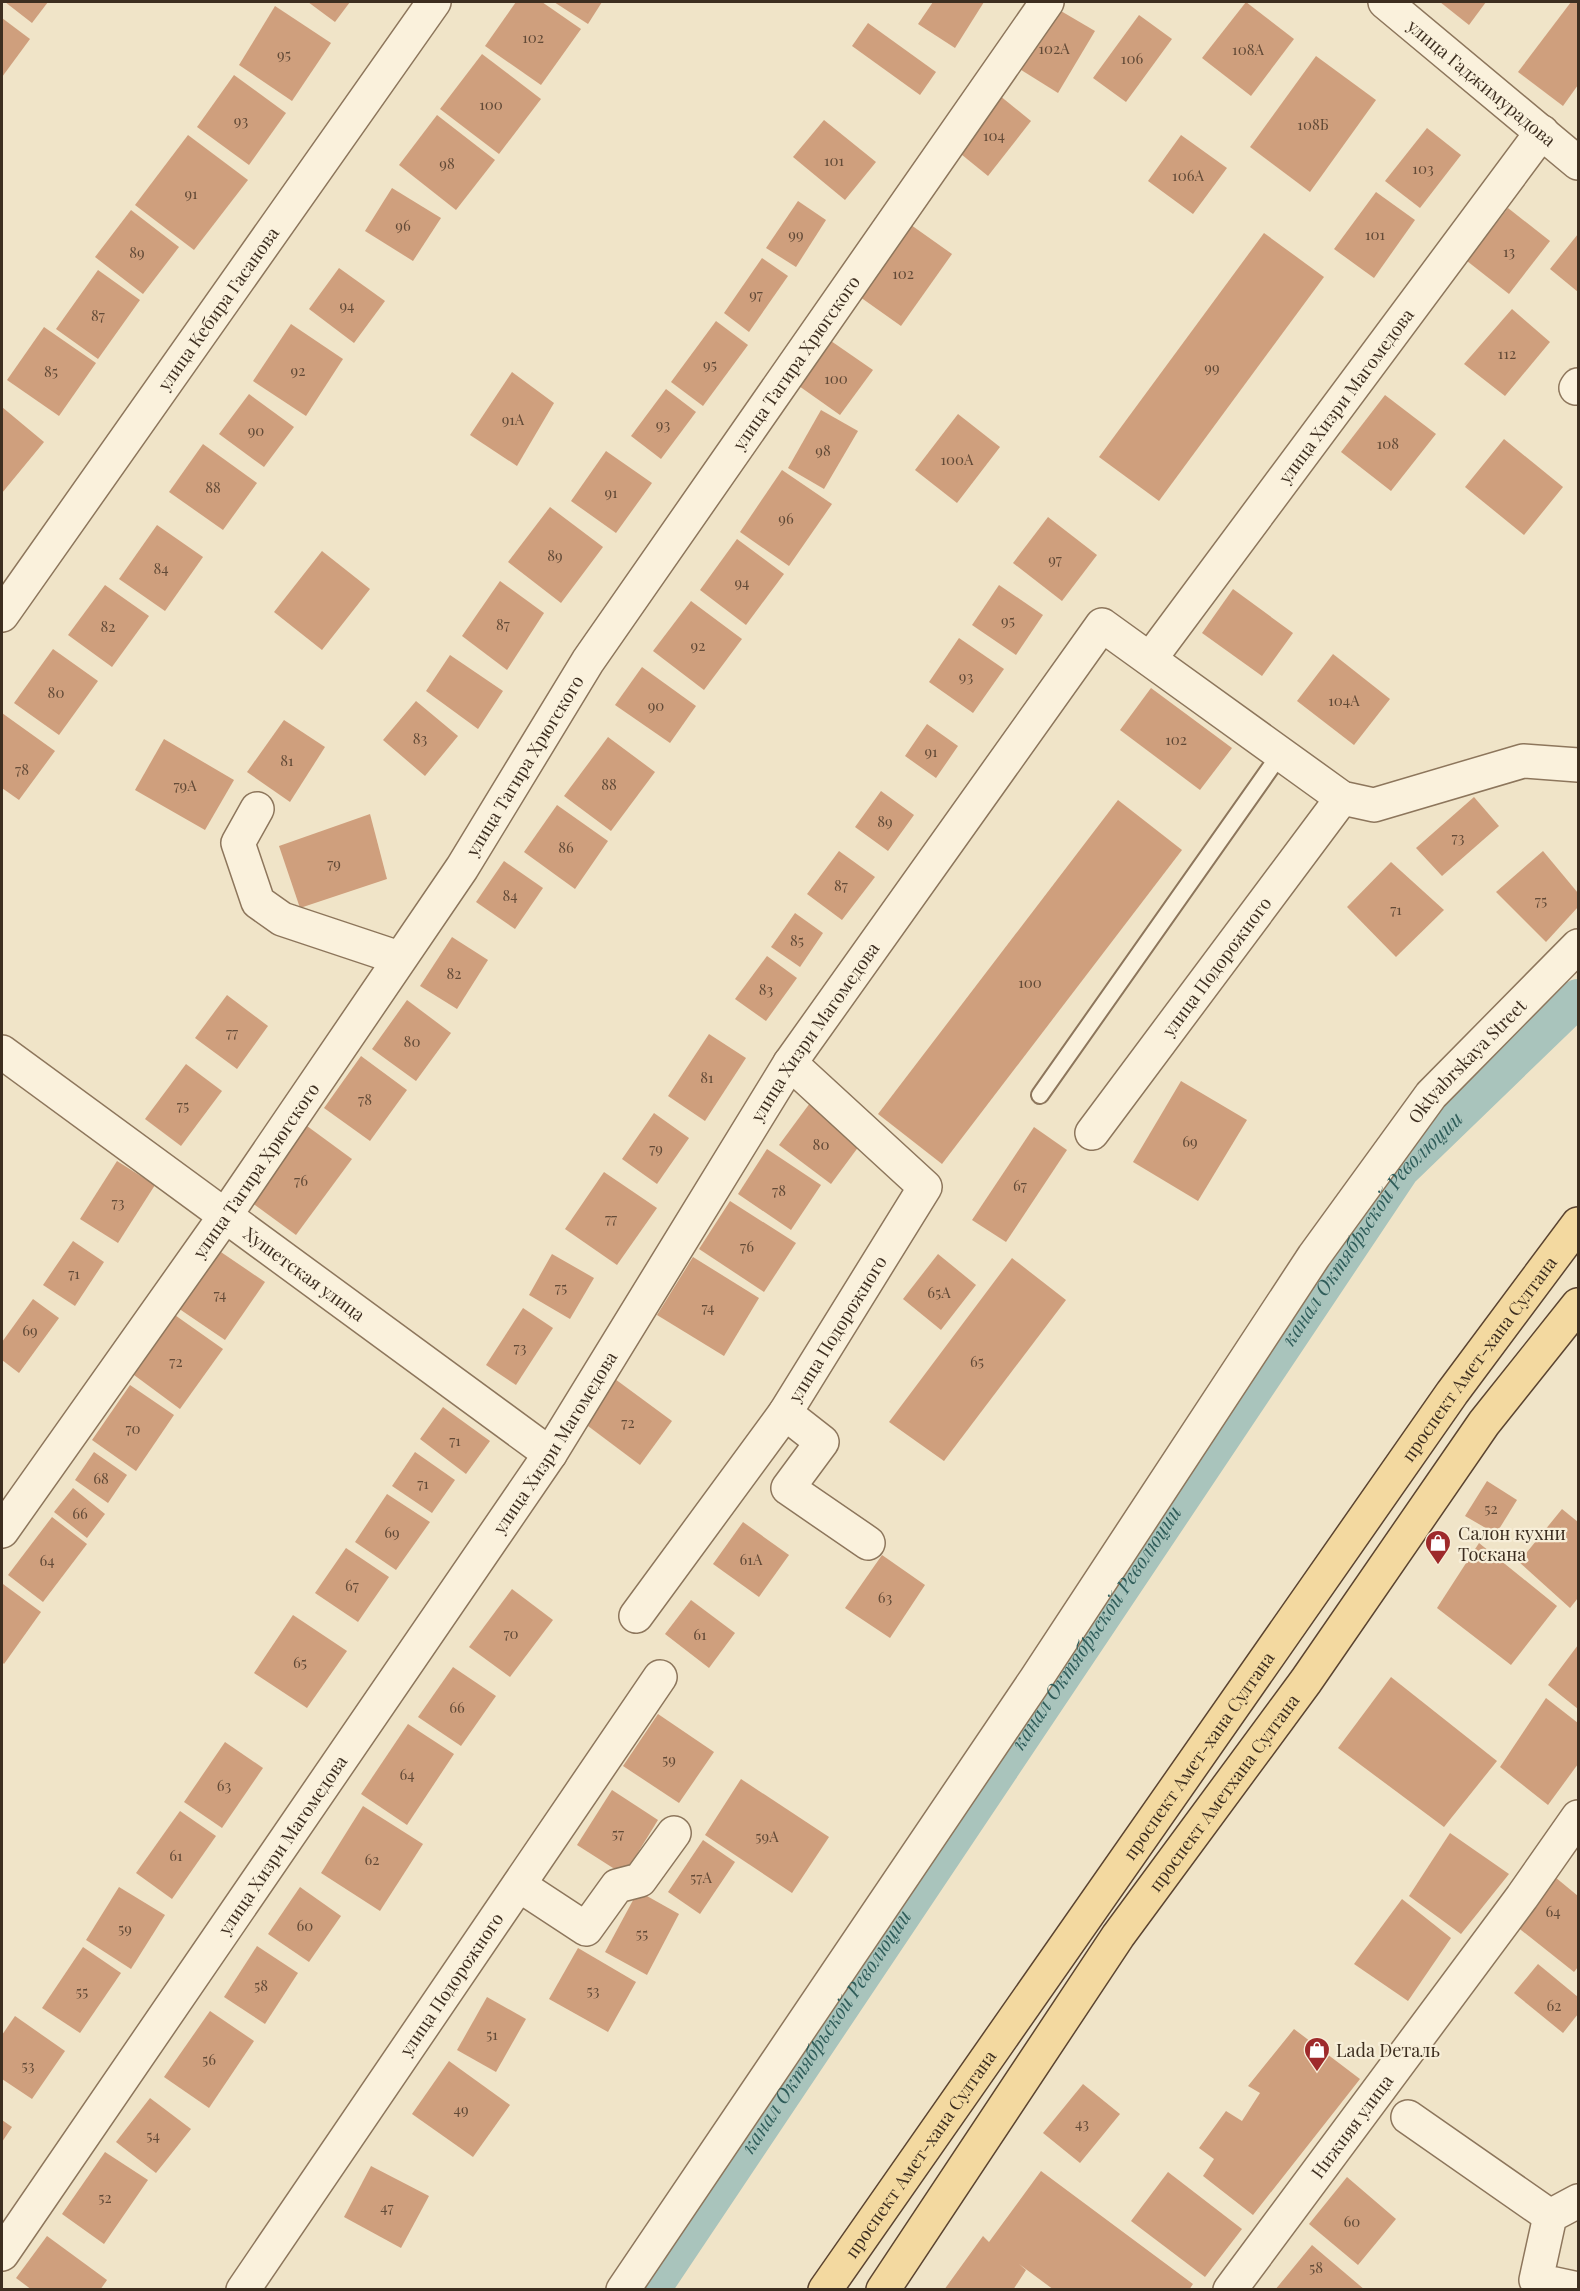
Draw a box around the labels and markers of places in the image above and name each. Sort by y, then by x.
place label: Салон кухни Тоскана [1458,1521,1566,1566]
shop icon: Салон кухни Тоскана [1423,1528,1453,1566]
shop icon: Lada Dеталь [1302,2035,1332,2073]
place label: Lada Dеталь [1336,2038,1440,2062]

